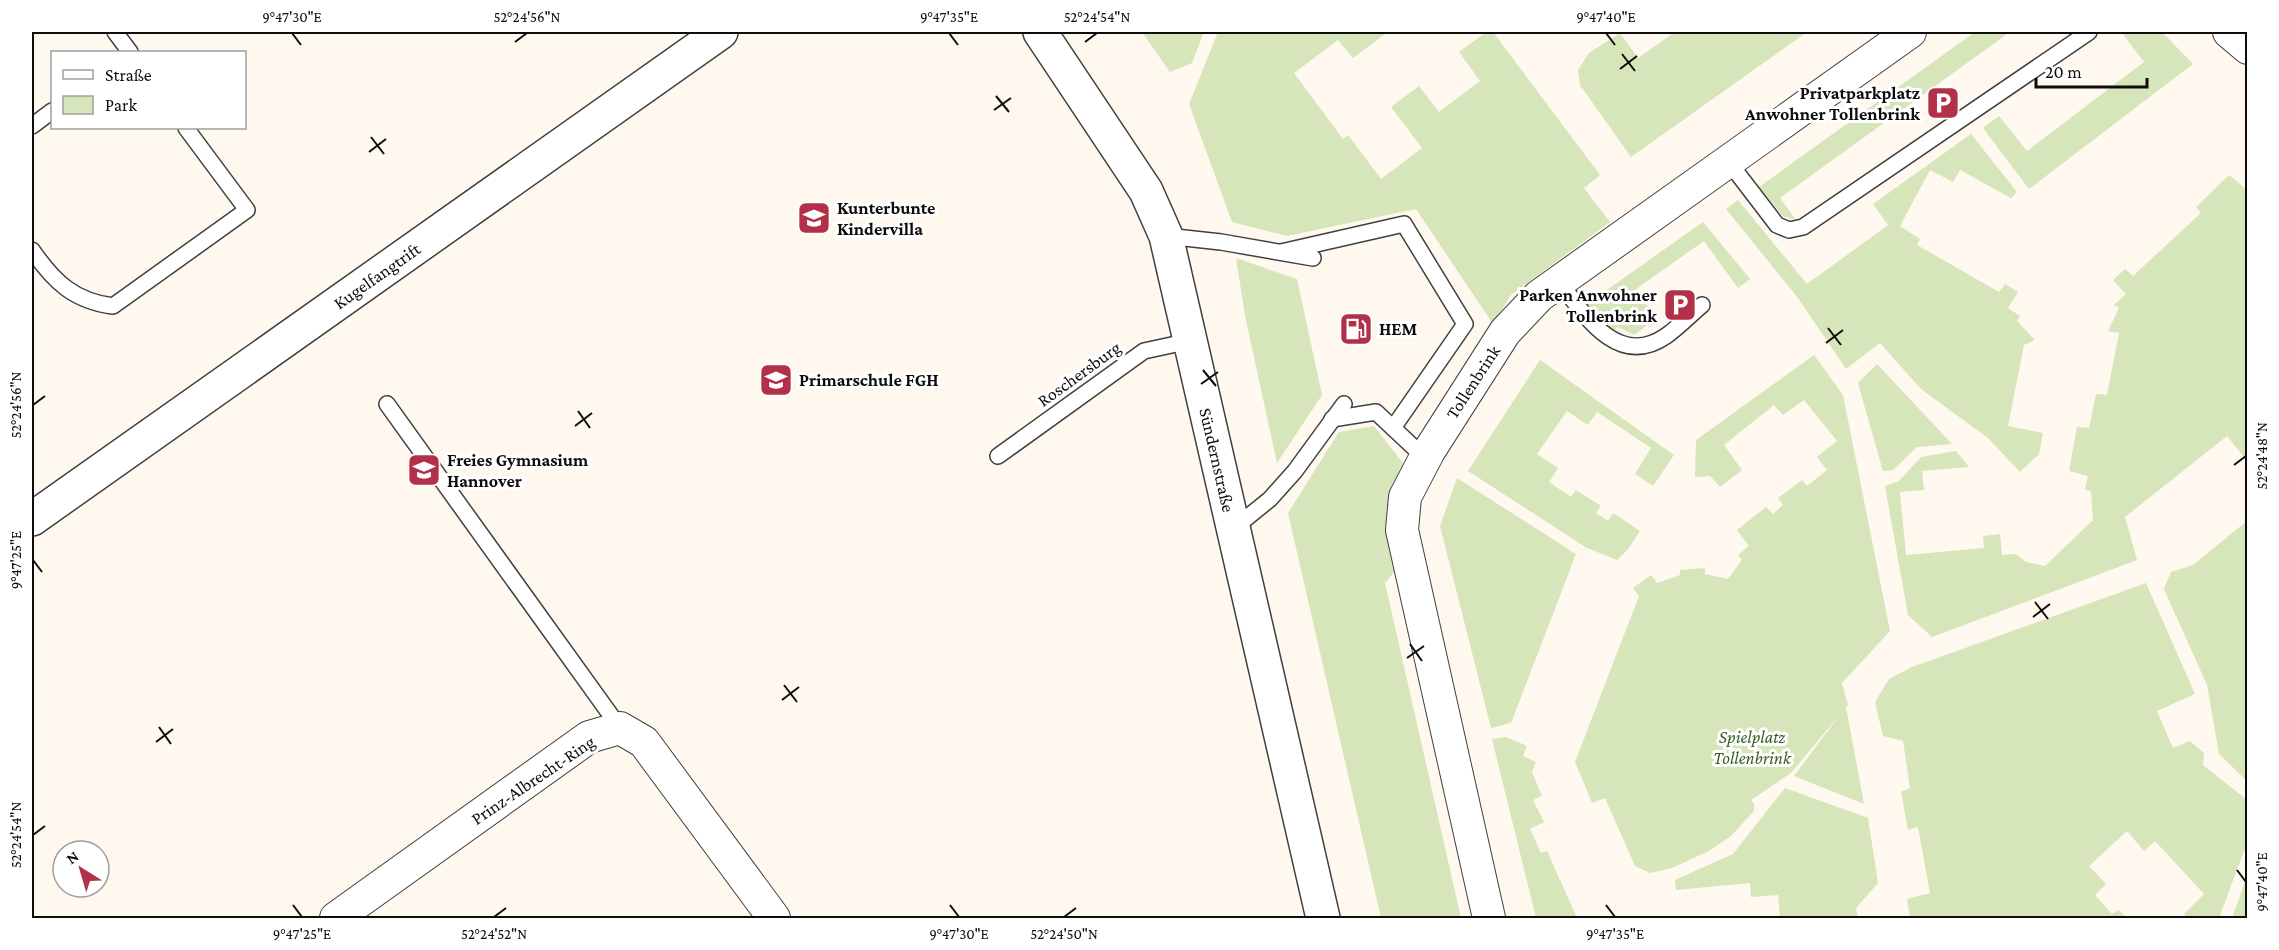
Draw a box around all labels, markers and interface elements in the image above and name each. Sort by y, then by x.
text: 9°47'30"E [262,9,322,25]
text: 52°24'56"N [494,9,561,25]
text: 9°47'35"E [920,9,978,25]
text: 52°24'54"N [1064,9,1130,25]
text: 9°47'40"E [1576,9,1636,25]
legend [51,51,246,129]
scale bar [2036,51,2147,89]
text: 20 m [2045,62,2082,82]
text: Straße [105,65,152,85]
place label: Privatparkplatz Anwohner Tollenbrink [1744,83,1920,124]
parking icon: Privatparkplatz Anwohner Tollenbrink [1925,85,1961,121]
text: Park [105,95,137,115]
place label: Kunterbunte Kindervilla [837,198,935,239]
school or university icon: Kunterbunte Kindervilla [796,200,832,236]
street label: Kugelfangtrift [330,238,425,313]
place label: Parken Anwohner Tollenbrink [1519,285,1657,326]
parking icon: Parken Anwohner Tollenbrink [1662,287,1698,323]
fuel station icon: HEM [1338,311,1374,347]
place label: HEM [1379,319,1418,339]
street label: Roschersburg [1034,337,1125,411]
street label: Tollenbrink [1442,341,1504,423]
school or university icon: Primarschule FGH [758,362,794,398]
place label: Primarschule FGH [799,370,939,390]
text: 52°24'56"N [8,371,24,438]
street label: Sündernstraße [1195,406,1239,514]
text: 52°24'48"N [2254,422,2270,490]
place label: Freies Gymnasium Hannover [447,450,589,491]
school or university icon: Freies Gymnasium Hannover [406,452,442,488]
text: 9°47'25"E [8,531,24,589]
park label: Spielplatz Tollenbrink [1713,727,1792,768]
street label: Prinz-Albrecht-Ring [467,731,599,829]
text: 52°24'54"N [8,802,24,868]
north arrow [51,839,111,899]
text: N [63,847,82,867]
text: 9°47'40"E [2254,852,2270,912]
text: 9°47'25"E [273,926,331,942]
text: 52°24'52"N [461,926,527,942]
text: 9°47'30"E [929,926,989,942]
text: 52°24'50"N [1030,926,1098,942]
text: 9°47'35"E [1586,926,1644,942]

